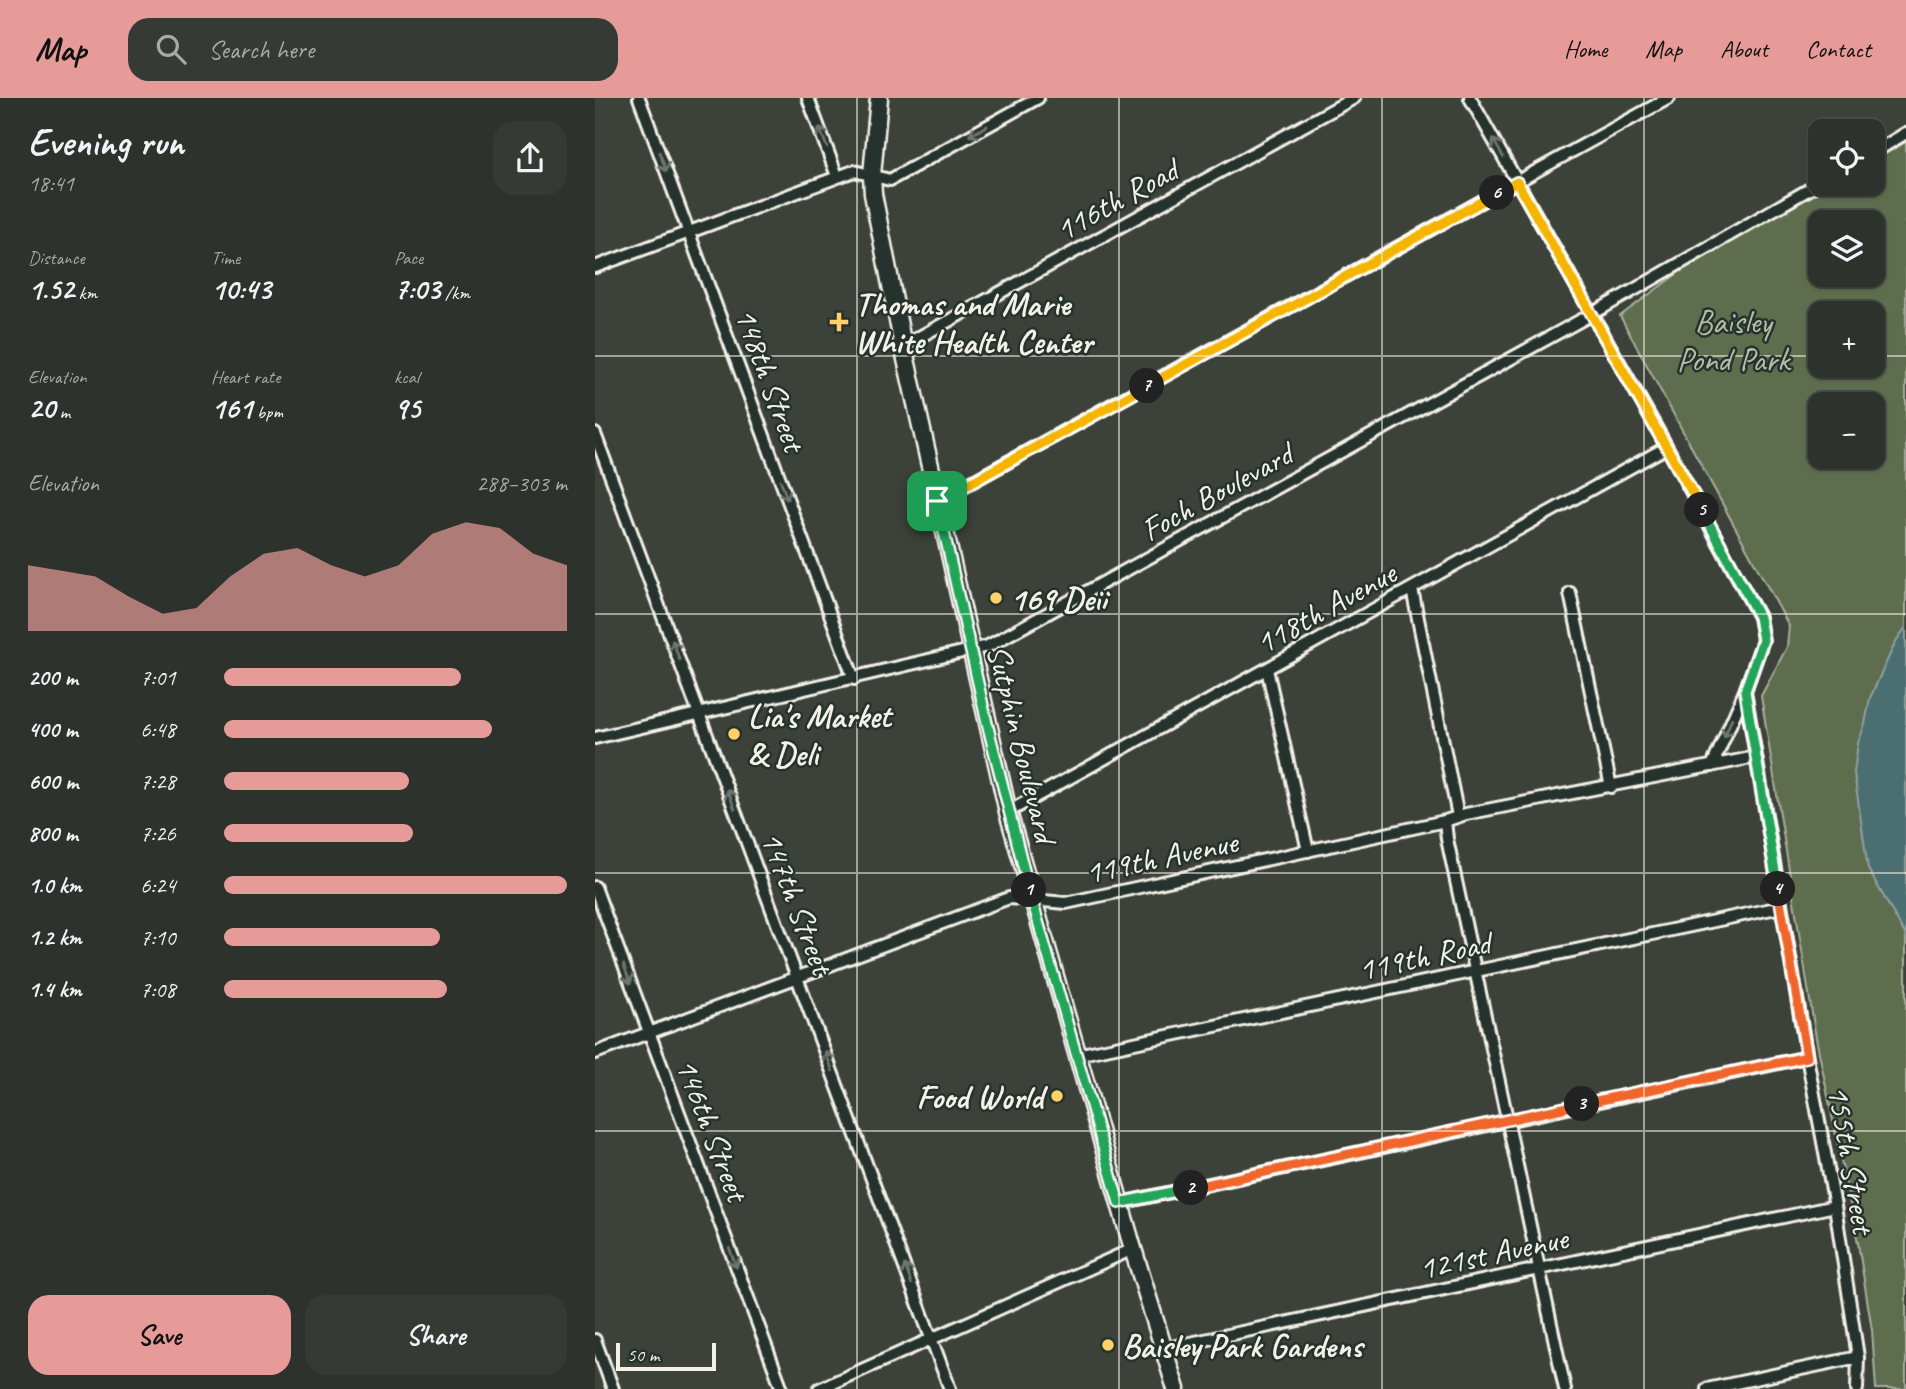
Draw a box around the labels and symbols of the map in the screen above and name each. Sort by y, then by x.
one-way arrow [969,124,989,138]
one-way arrow [816,127,828,149]
one-way arrow [1491,138,1504,159]
street label: 116th Road [1048,147,1190,251]
one-way arrow [657,150,670,172]
pin: 6 [1479,176,1515,210]
place label: Thomas and Marie White Health Center [855,283,1095,363]
park label: Baisley Pond Park [1677,301,1792,381]
street label: 148th Street [725,302,816,460]
marker: Thomas and Marie White Health Center [829,312,849,332]
pin: 7 [1129,368,1165,404]
street label: Foch Boulevard [1133,431,1304,551]
pin [907,471,967,531]
one-way arrow [779,479,792,501]
pin: 5 [1685,492,1719,528]
street label: 118th Avenue [1248,551,1405,664]
place label: 169 Deii [1010,578,1111,620]
marker: 169 Deii [988,590,1004,606]
one-way arrow [668,640,681,662]
street label: Sutphin Boulevard [977,640,1068,851]
place label: Lia's Market & Deli [748,695,894,775]
one-way arrow [1720,717,1733,738]
marker: Lia's Market & Deli [726,726,742,742]
one-way arrow [724,789,736,811]
street label: 119th Avenue [1081,820,1243,894]
street label: 147th Street [751,825,845,983]
pin: 1 [1011,872,1047,908]
pin: 4 [1761,872,1795,906]
street label: 119th Road [1354,920,1499,990]
one-way arrow [622,963,635,985]
one-way arrow [822,1051,834,1073]
street label: 146th Street [666,1052,760,1210]
place label: Food World [916,1076,1049,1118]
street label: 155th Street [1817,1082,1885,1240]
pin: 3 [1565,1086,1599,1122]
marker: Food World [1049,1088,1065,1104]
pin: 2 [1173,1170,1209,1206]
street label: 121st Avenue [1415,1216,1574,1289]
one-way arrow [728,1246,740,1268]
one-way arrow [901,1264,914,1286]
place label: Baisley Park Gardens [1122,1325,1366,1367]
marker: Baisley Park Gardens [1100,1337,1116,1353]
scale bar [616,1340,716,1372]

